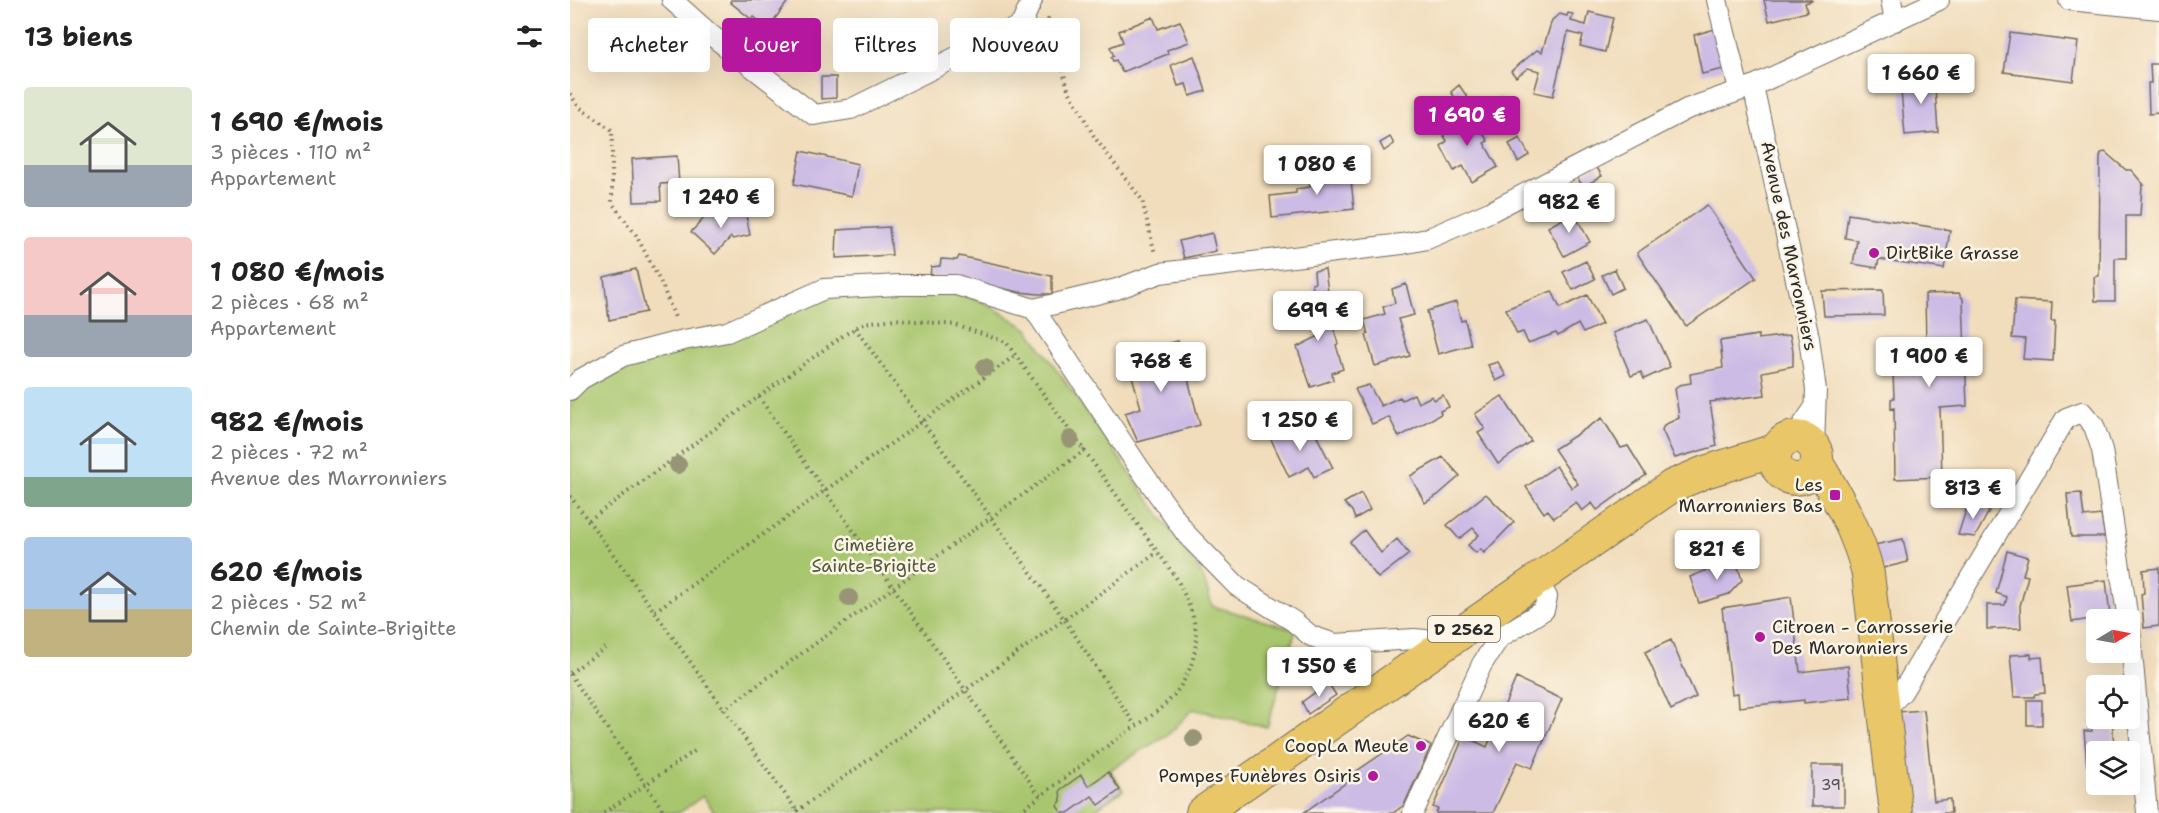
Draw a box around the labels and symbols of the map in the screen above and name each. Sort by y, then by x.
pin: 1 660 € [1866,54,1976,105]
pin: 1 690 € [1412,96,1522,147]
street label: Avenue des Marronniers [1755,139,1823,353]
pin: 1 080 € [1262,145,1372,196]
pin: 1 240 € [666,178,776,229]
pin: 982 € [1527,183,1611,234]
place label: DirtBike Grasse [1886,241,2019,265]
marker: DirtBike Grasse [1867,246,1881,260]
pin: 699 € [1276,291,1360,342]
pin: 1 900 € [1874,337,1984,388]
pin: 768 € [1119,342,1203,393]
pin: 1 250 € [1245,401,1355,452]
pin: 813 € [1931,469,2015,520]
place label: Les Marronniers Bas [1679,473,1823,518]
marker: Les Marronniers Bas [1828,488,1842,502]
pin: 821 € [1675,530,1759,581]
park label: Cimetière Sainte-Brigitte [811,533,937,578]
north arrow [2086,609,2140,663]
place label: Citroen - Carrosserie Des Maronniers [1772,615,1954,660]
road number: D 2562 [1428,616,1500,642]
marker: Citroen - Carrosserie Des Maronniers [1753,630,1767,644]
pin: 1 550 € [1264,647,1374,698]
pin: 620 € [1457,702,1541,753]
place label: CoopLa Meute [1284,734,1409,758]
marker: CoopLa Meute [1414,739,1428,753]
place label: Pompes Funèbres Osiris [1158,764,1361,788]
marker: Pompes Funèbres Osiris [1366,769,1380,783]
house number: 39 [1821,775,1841,795]

